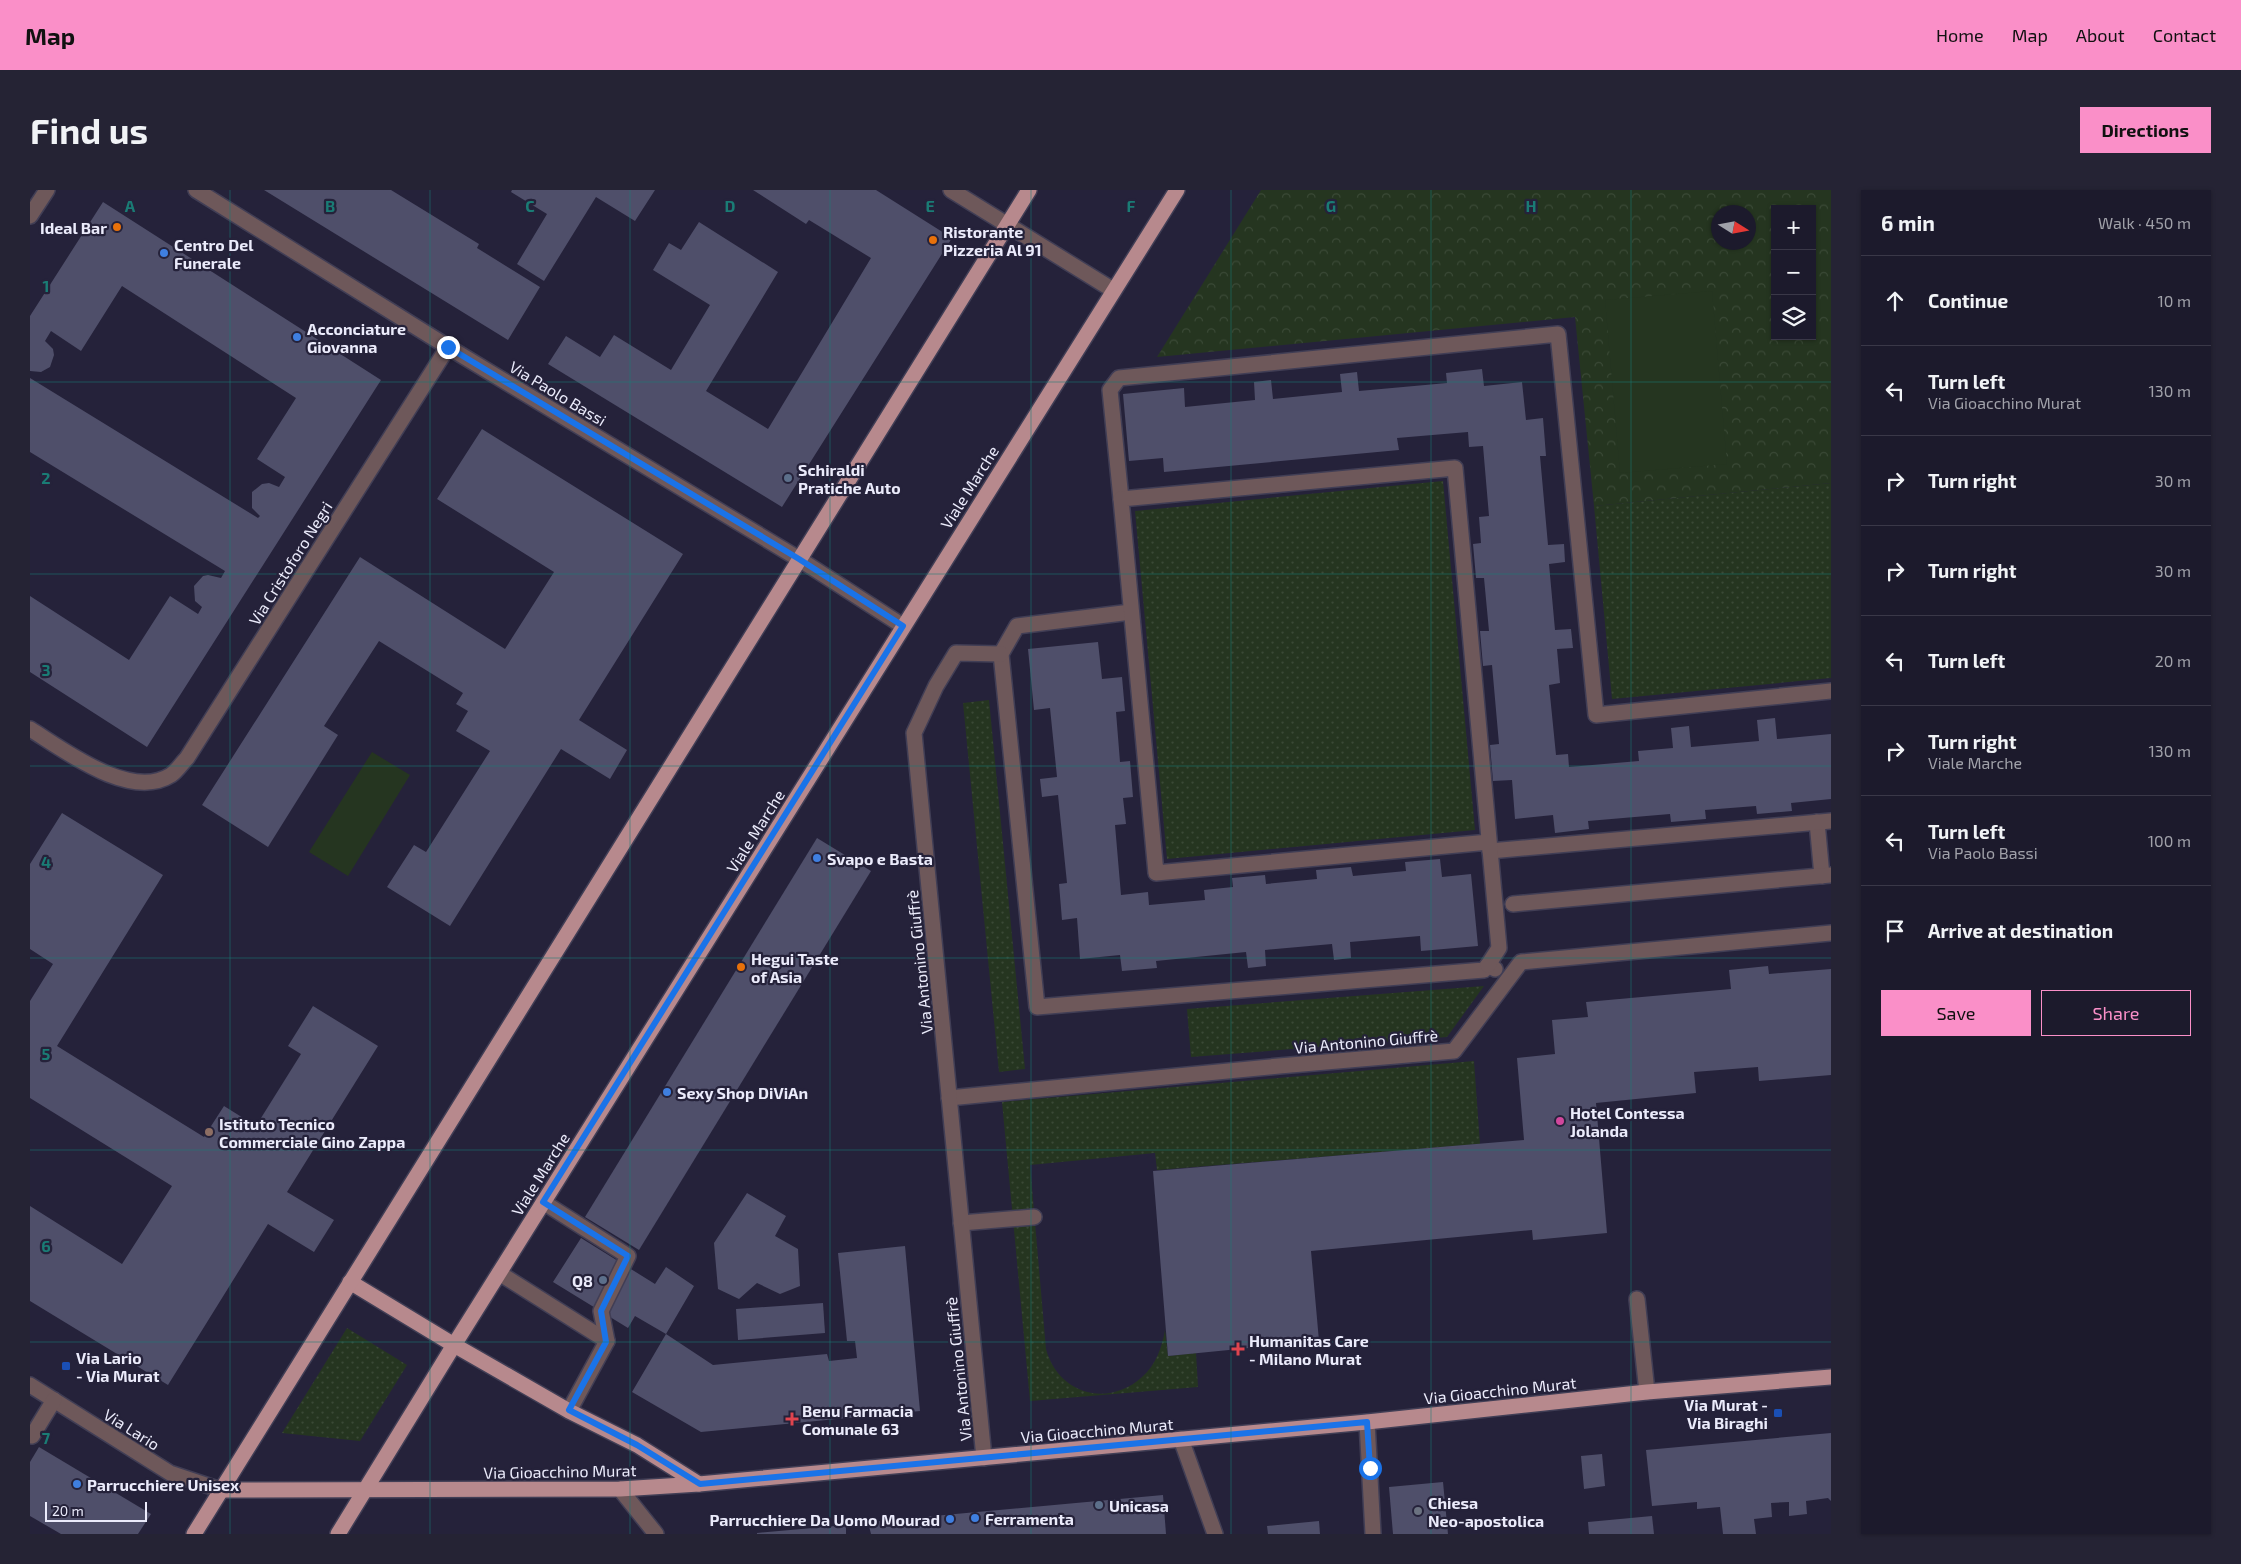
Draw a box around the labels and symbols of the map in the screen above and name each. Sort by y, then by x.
text: A [125,196,136,215]
text: B [325,196,335,215]
text: C [525,196,535,215]
text: D [725,196,736,215]
text: E [925,196,935,215]
text: F [1127,196,1136,215]
text: G [1326,196,1336,215]
text: H [1525,196,1537,215]
north arrow [1711,205,1756,250]
place label: Ideal Bar [40,218,107,237]
marker: Ideal Bar [111,221,123,233]
place label: Ristorante Pizzeria Al 91 [943,222,1042,259]
marker: Ristorante Pizzeria Al 91 [927,234,939,246]
place label: Centro Del Funerale [174,235,254,272]
marker: Centro Del Funerale [158,247,170,259]
text: 1 [43,276,49,295]
place label: Acconciature Giovanna [307,319,406,356]
marker: Acconciature Giovanna [291,331,303,343]
route end [437,336,460,359]
street label: Via Paolo Bassi [506,357,610,429]
street label: Viale Marche [936,442,1002,532]
place label: Schiraldi Pratiche Auto [798,460,901,497]
text: 2 [41,468,51,487]
marker: Schiraldi Pratiche Auto [782,472,794,484]
street label: Via Cristoforo Negri [244,498,336,628]
text: 3 [41,660,51,679]
street label: Viale Marche [722,786,788,876]
place label: Svapo e Basta [827,849,933,868]
text: 4 [41,852,51,871]
marker: Svapo e Basta [811,852,823,864]
street label: Via Antonino Giuffrè [902,889,936,1035]
place label: Hegui Taste of Asia [751,949,839,986]
marker: Hegui Taste of Asia [735,961,747,973]
street label: Via Antonino Giuffrè [1293,1025,1439,1057]
text: 5 [42,1044,51,1063]
place label: Sexy Shop DiViAn [677,1083,808,1103]
marker: Sexy Shop DiViAn [661,1086,673,1098]
place label: Hotel Contessa Jolanda [1570,1103,1685,1140]
place label: Istituto Tecnico Commerciale Gino Zappa [219,1114,405,1151]
marker: Hotel Contessa Jolanda [1554,1115,1566,1127]
marker: Istituto Tecnico Commerciale Gino Zappa [203,1126,215,1138]
street label: Viale Marche [507,1129,573,1219]
text: 6 [41,1236,51,1255]
place label: Q8 [572,1271,593,1291]
marker: Q8 [597,1274,609,1286]
street label: Via Antonino Giuffrè [941,1296,975,1442]
place label: Humanitas Care - Milano Murat [1249,1331,1369,1368]
marker: Humanitas Care - Milano Murat [1231,1342,1245,1356]
place label: Via Lario - Via Murat [76,1348,160,1385]
marker: Via Lario - Via Murat [60,1360,72,1372]
street label: Via Gioacchino Murat [1423,1373,1577,1407]
place label: Via Murat - Via Biraghi [1684,1395,1768,1432]
place label: Benu Farmacia Comunale 63 [802,1401,913,1438]
street label: Via Lario [100,1404,164,1454]
marker: Via Murat - Via Biraghi [1772,1407,1784,1419]
marker: Benu Farmacia Comunale 63 [786,1413,798,1425]
street label: Via Gioacchino Murat [1020,1414,1174,1446]
text: 7 [42,1428,51,1447]
route start [1359,1457,1382,1480]
street label: Via Gioacchino Murat [483,1460,637,1482]
place label: Parrucchiere Unisex [87,1475,239,1494]
marker: Parrucchiere Unisex [71,1478,83,1490]
place label: Chiesa Neo-apostolica [1428,1493,1544,1530]
place label: Unicasa [1109,1496,1169,1515]
scale bar [45,1499,148,1522]
marker: Unicasa [1093,1499,1105,1511]
marker: Chiesa Neo-apostolica [1412,1505,1424,1517]
place label: Ferramenta [985,1509,1074,1528]
place label: Parrucchiere Da Uomo Mourad [710,1510,940,1529]
marker: Ferramenta [969,1512,981,1524]
marker: Parrucchiere Da Uomo Mourad [944,1513,956,1525]

